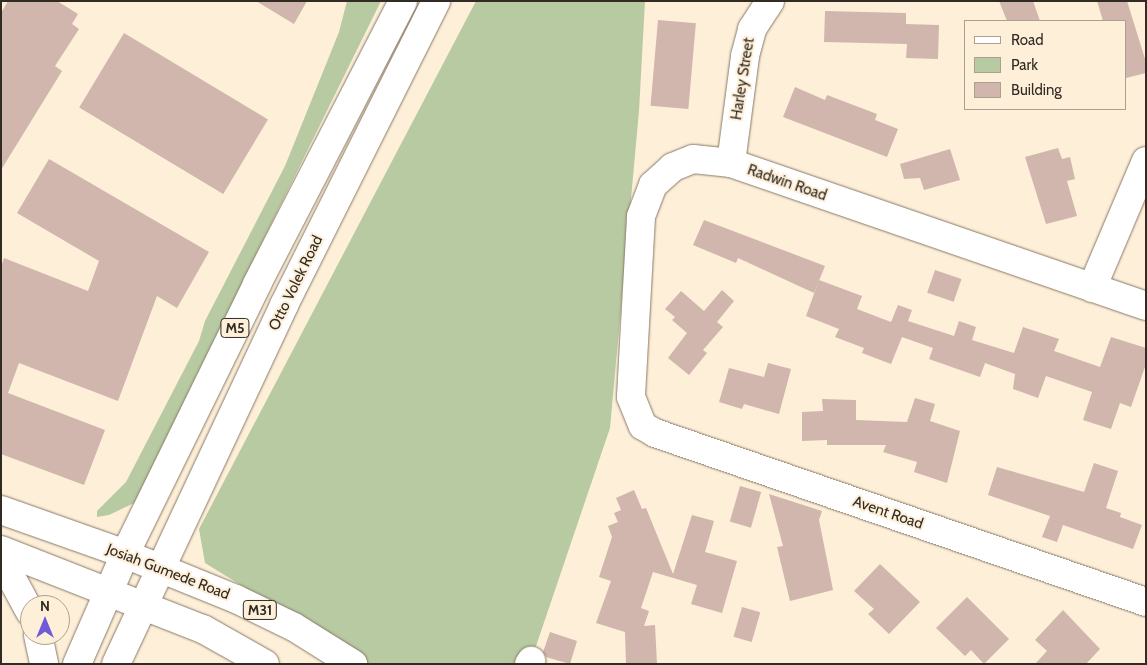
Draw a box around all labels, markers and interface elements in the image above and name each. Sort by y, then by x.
legend [964,20,1127,110]
text: Road [1011,31,1044,49]
street label: Harley Street [728,37,758,121]
text: Park [1011,56,1038,74]
text: Building [1011,81,1062,99]
street label: Radwin Road [745,161,829,205]
street label: Otto Volek Road [265,233,327,333]
road number: M5 [220,316,250,339]
street label: Avent Road [851,493,925,533]
street label: Josiah Gumede Road [104,540,232,604]
north arrow [20,595,70,645]
text: N [40,597,50,615]
road number: M31 [242,598,278,622]

